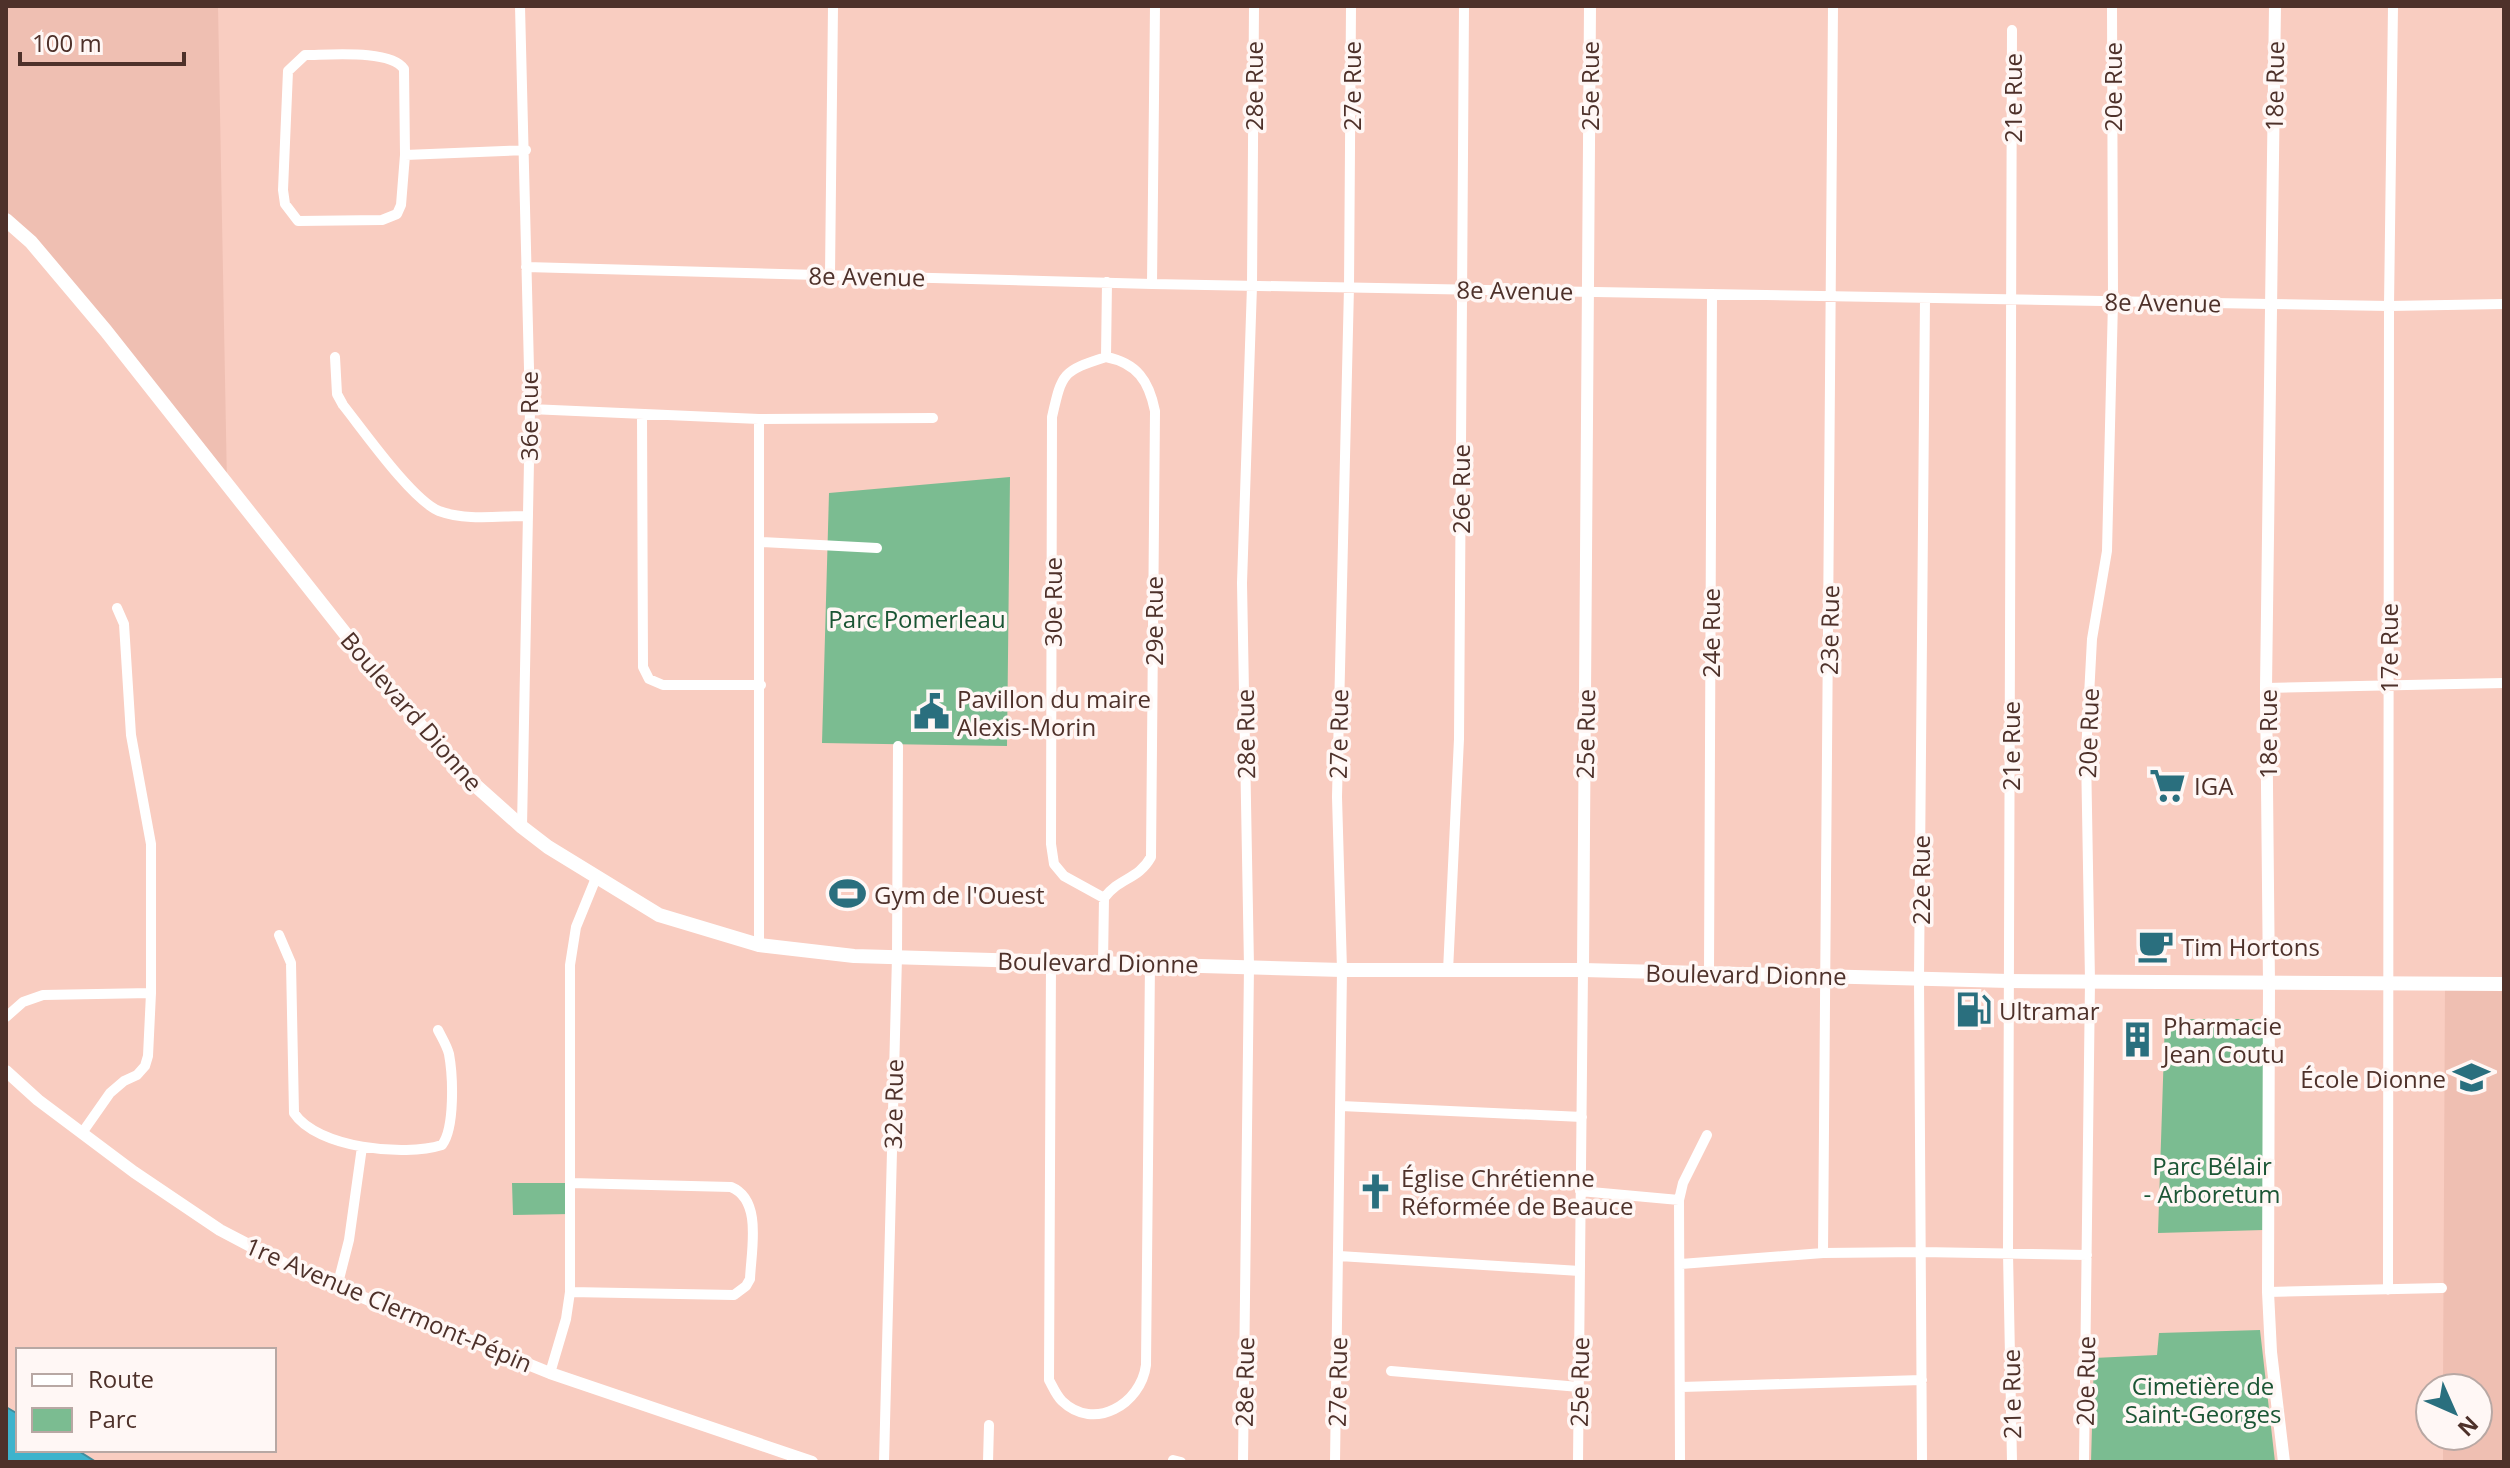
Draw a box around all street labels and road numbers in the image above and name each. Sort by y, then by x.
street label: 28e Rue [1237,41,1270,131]
street label: 27e Rue [1335,41,1368,131]
street label: 25e Rue [1573,41,1606,131]
street label: 18e Rue [2257,41,2291,131]
street label: 20e Rue [2096,42,2129,132]
street label: 21e Rue [1996,53,2029,143]
street label: 8e Avenue [808,258,926,294]
street label: 8e Avenue [1456,272,1574,308]
street label: 8e Avenue [2104,284,2222,320]
street label: 36e Rue [512,371,545,461]
street label: 26e Rue [1444,444,1477,534]
street label: 30e Rue [1036,557,1069,647]
street label: 29e Rue [1137,576,1170,666]
street label: 23e Rue [1812,585,1846,675]
street label: 24e Rue [1694,588,1727,678]
street label: 17e Rue [2372,603,2405,693]
street label: Boulevard Dionne [334,624,490,798]
street label: 20e Rue [2070,687,2106,779]
street label: 28e Rue [1228,689,1262,779]
street label: 27e Rue [1321,689,1355,779]
street label: 25e Rue [1568,689,1602,779]
street label: 18e Rue [2251,689,2284,779]
street label: 21e Rue [1994,701,2027,791]
street label: 22e Rue [1904,835,1937,925]
street label: Boulevard Dionne [997,944,1199,980]
street label: Boulevard Dionne [1645,956,1847,992]
street label: 32e Rue [876,1059,910,1149]
street label: 1re Avenue Clermont-Pépin [241,1229,537,1379]
street label: 20e Rue [2068,1336,2102,1426]
street label: 28e Rue [1227,1337,1261,1427]
street label: 27e Rue [1320,1337,1354,1427]
street label: 25e Rue [1562,1337,1596,1427]
street label: 21e Rue [1994,1349,2028,1439]

